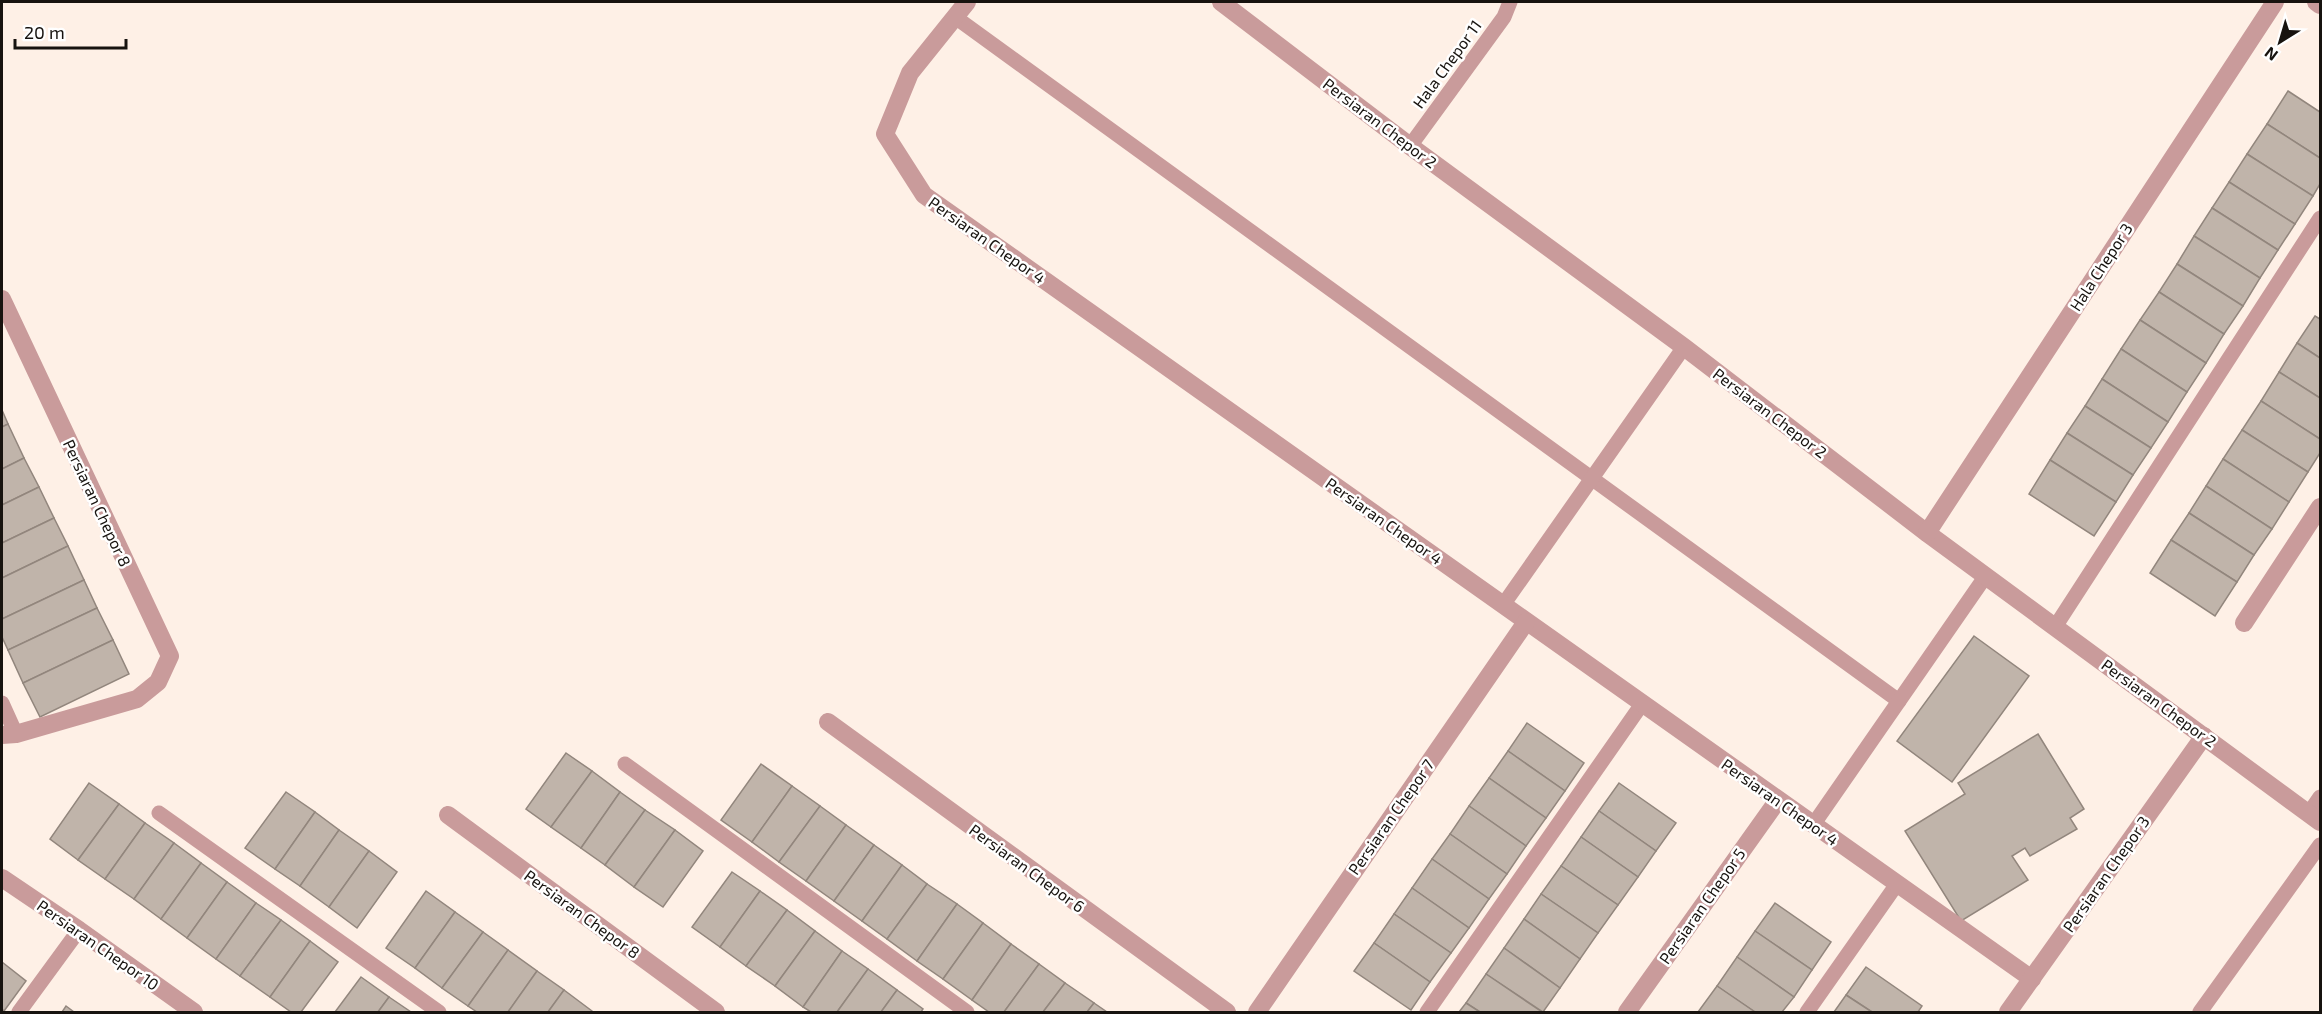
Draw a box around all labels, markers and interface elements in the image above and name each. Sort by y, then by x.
scale bar [15,12,126,50]
north arrow [2250,12,2310,72]
street label: Hala Chepor 11 [1408,16,1485,111]
text: 20 m [24,21,65,43]
text: N [2260,43,2281,65]
street label: Persiaran Chepor 2 [1320,74,1441,172]
street label: Persiaran Chepor 4 [925,192,1049,287]
street label: Hala Chepor 3 [2065,219,2136,314]
street label: Persiaran Chepor 2 [1710,364,1831,462]
street label: Persiaran Chepor 8 [60,436,135,569]
street label: Persiaran Chepor 4 [1322,473,1446,568]
street label: Persiaran Chepor 2 [2098,655,2220,751]
street label: Persiaran Chepor 4 [1718,754,1842,849]
street label: Persiaran Chepor 7 [1344,755,1438,878]
street label: Persiaran Chepor 3 [2058,812,2153,935]
street label: Persiaran Chepor 6 [966,820,1088,916]
street label: Persiaran Chepor 5 [1655,844,1749,967]
street label: Persiaran Chepor 8 [521,865,644,962]
street label: Persiaran Chepor 10 [34,895,163,994]

